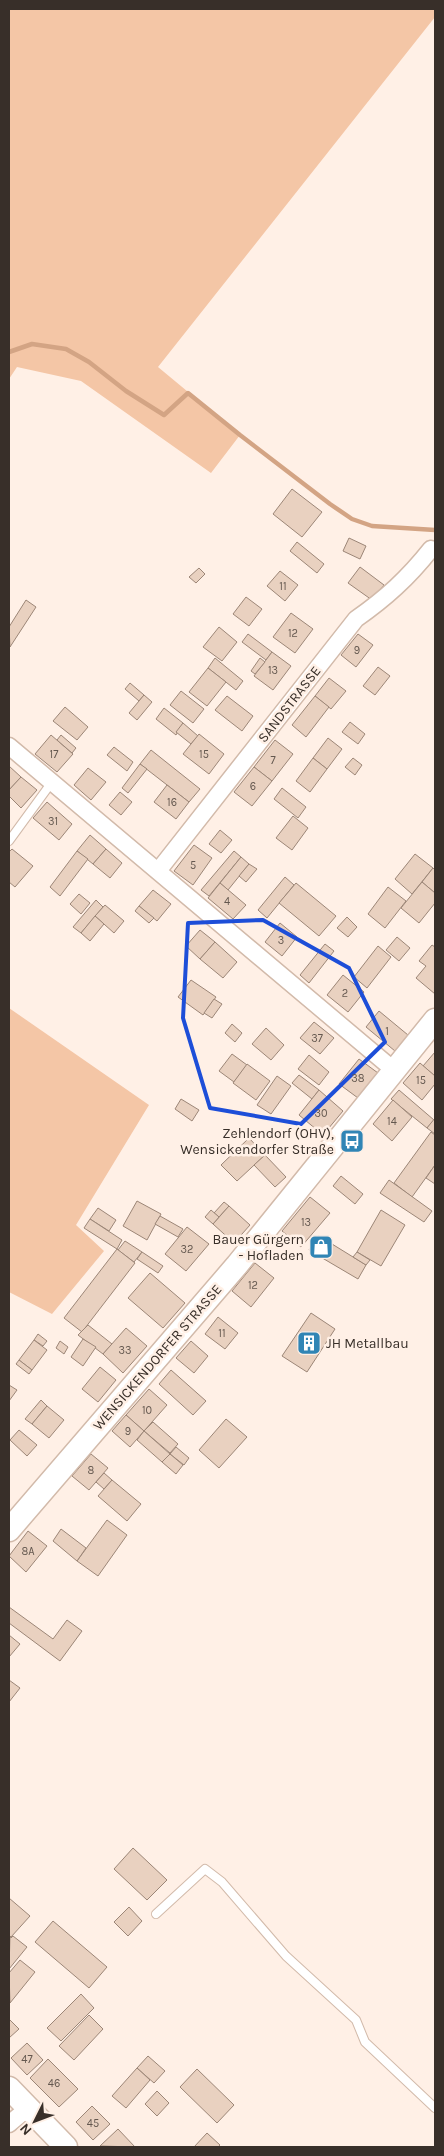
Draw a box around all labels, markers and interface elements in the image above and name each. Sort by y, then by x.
house number: 11 [279,580,287,593]
house number: 12 [288,627,298,640]
house number: 9 [354,644,360,657]
street label: SANDSTRASSE [254,663,324,746]
house number: 13 [268,664,278,677]
house number: 17 [50,748,58,761]
house number: 15 [199,748,209,761]
house number: 7 [270,754,276,767]
house number: 6 [250,780,256,793]
house number: 16 [167,796,177,809]
house number: 31 [48,815,58,828]
house number: 5 [190,859,196,872]
house number: 4 [224,895,230,908]
house number: 3 [278,934,284,947]
house number: 2 [342,987,348,1000]
house number: 1 [385,1025,389,1038]
house number: 37 [311,1032,323,1045]
house number: 38 [351,1072,365,1085]
house number: 15 [416,1074,426,1087]
house number: 30 [314,1107,328,1120]
house number: 14 [387,1115,397,1128]
place label: Zehlendorf (OHV), Wensickendorfer Straße [180,1125,334,1158]
bus stop icon: Zehlendorf (OHV), Wensickendorfer Straße [339,1128,365,1154]
house number: 13 [301,1216,311,1229]
place label: Bauer Gürgern - Hofladen [213,1231,304,1264]
shop icon: Bauer Gürgern - Hofladen [308,1234,334,1260]
house number: 32 [181,1243,193,1256]
house number: 12 [248,1279,258,1292]
street label: WENSICKENDORFER STRASSE [89,1281,225,1434]
house number: 11 [218,1327,226,1340]
building icon: JH Metallbau [296,1330,322,1356]
place label: JH Metallbau [326,1335,409,1352]
house number: 33 [119,1344,132,1357]
house number: 10 [142,1404,152,1417]
house number: 9 [125,1425,131,1438]
house number: 8 [88,1464,95,1477]
house number: 8A [21,1545,35,1558]
house number: 47 [21,2053,33,2066]
house number: 46 [48,2077,60,2090]
north arrow [10,2096,60,2146]
house number: 45 [87,2117,99,2130]
text: N [16,2120,35,2139]

